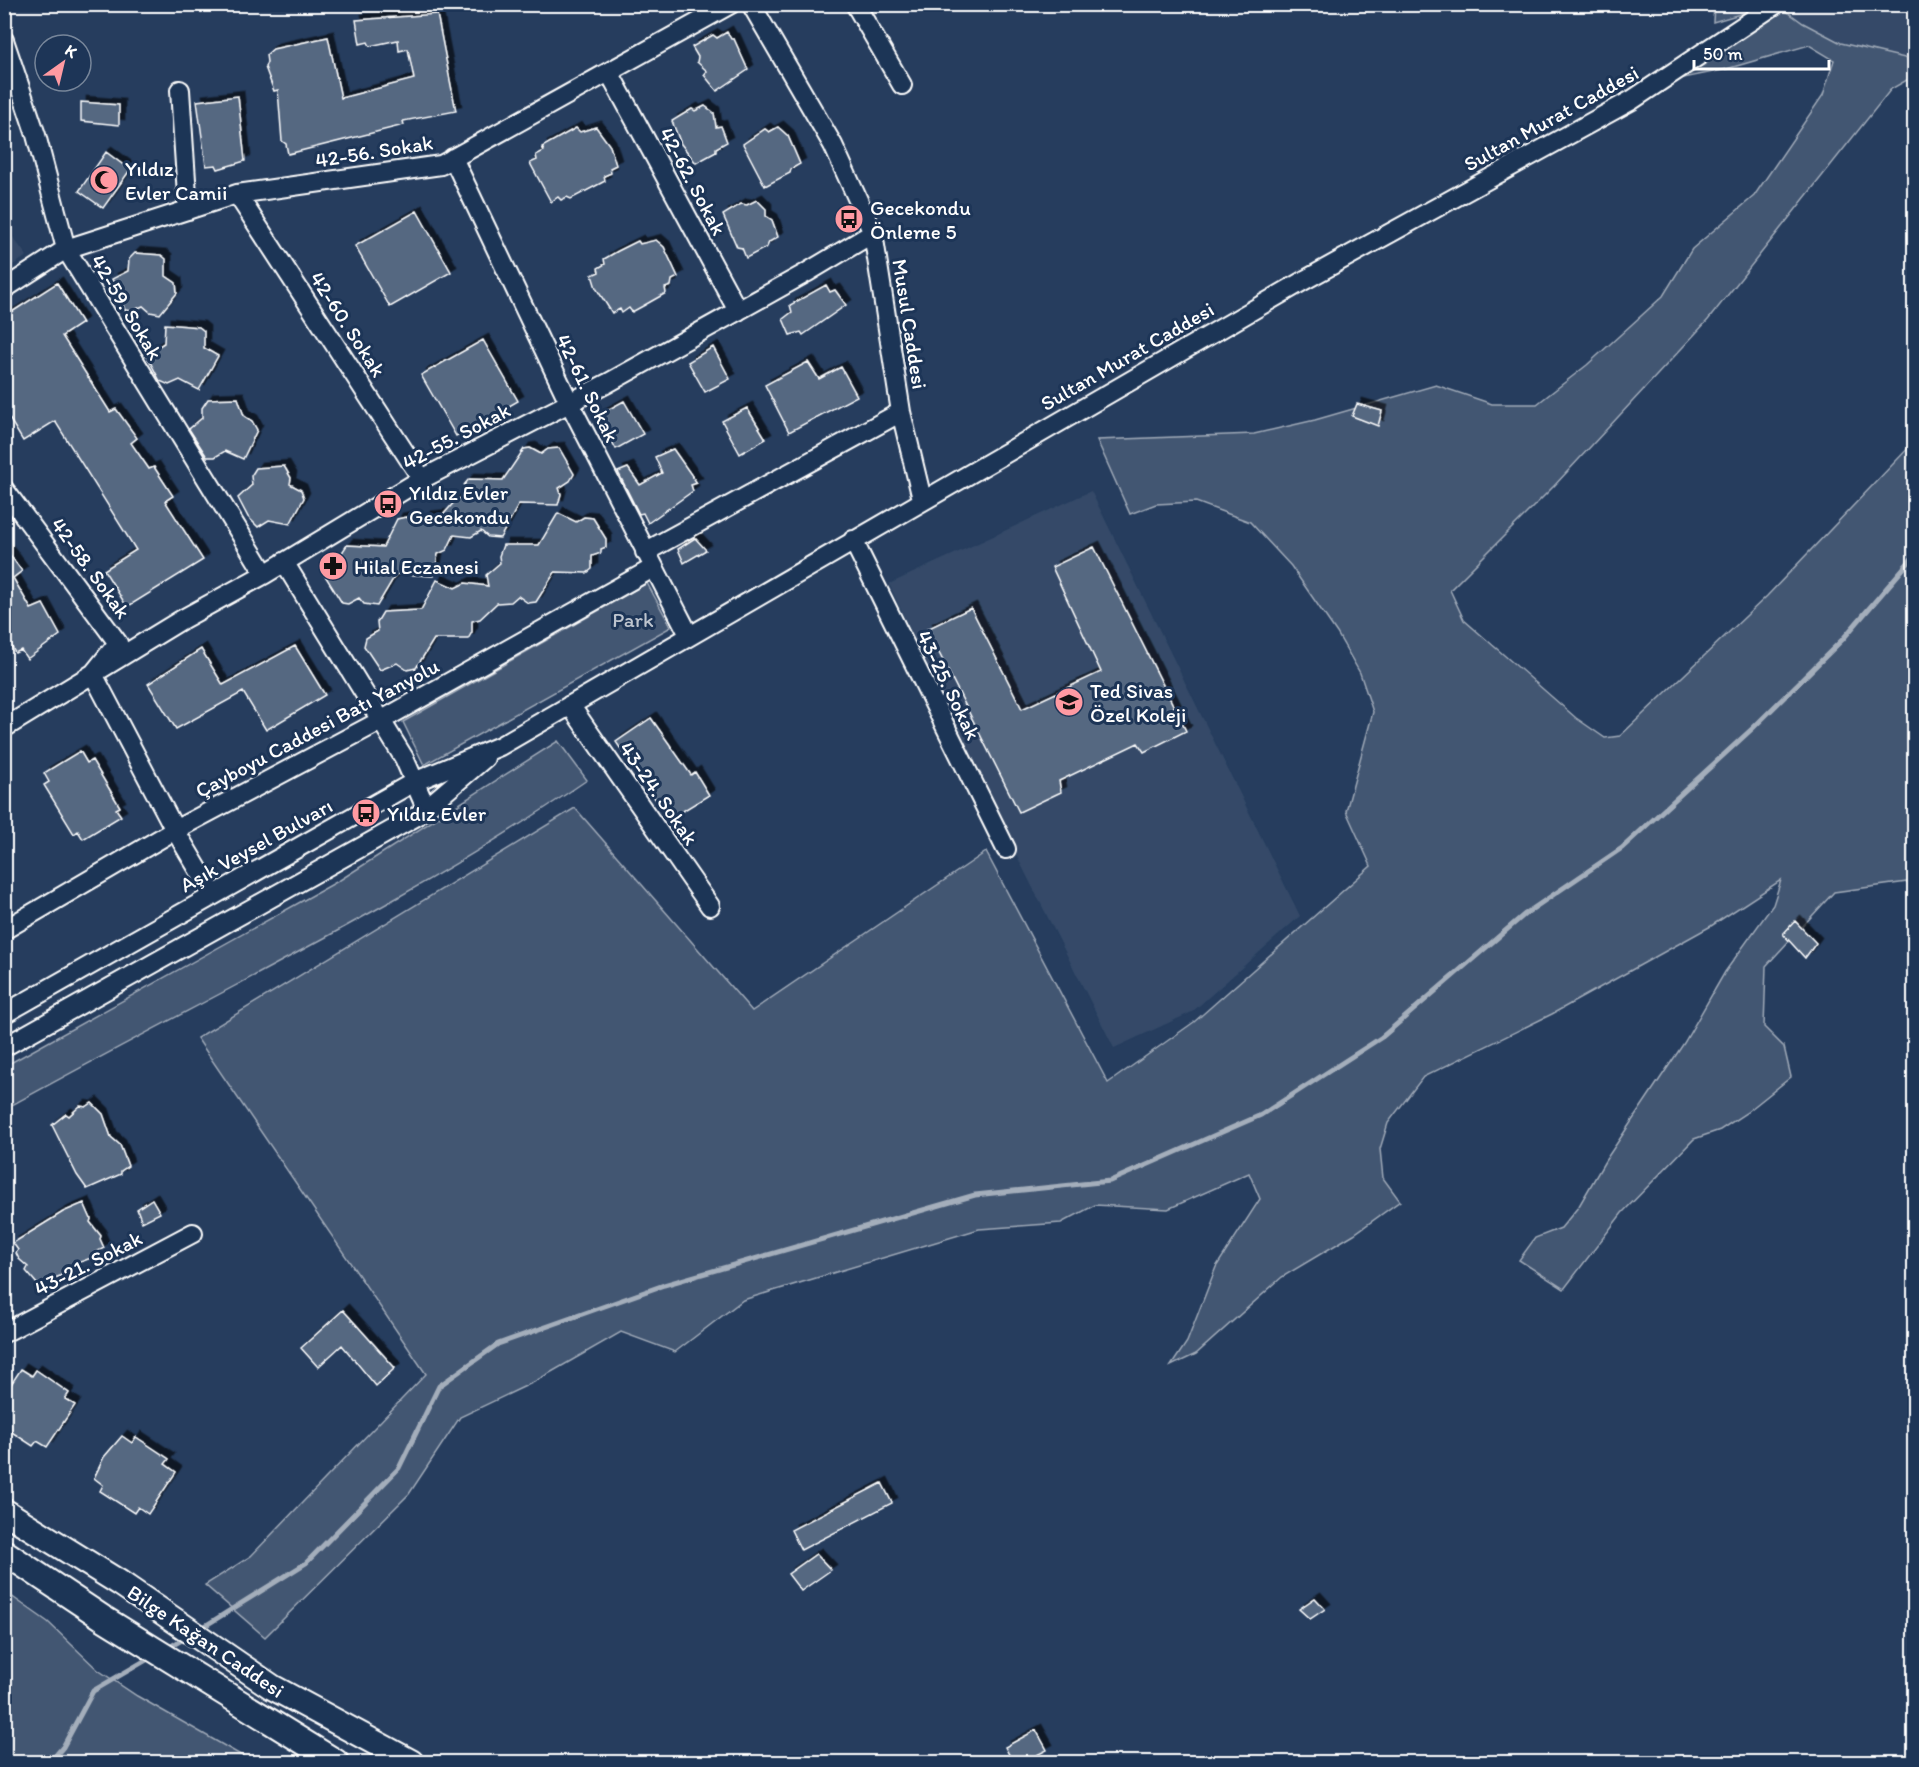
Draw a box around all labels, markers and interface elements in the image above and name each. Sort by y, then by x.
north arrow [33,33,93,93]
scale bar [1694,33,1829,71]
text: K [62,40,81,62]
text: 50 m [1703,43,1743,65]
street label: Sultan Murat Caddesi [1459,60,1643,176]
street label: 42-62. Sokak [654,123,732,239]
street label: 42-56. Sokak [313,129,435,173]
place label: Yıldız Evler Camii [125,156,227,205]
mosque icon: Yıldız Evler Camii [88,164,120,196]
place label: Gecekondu Önleme 5 [870,195,971,244]
bus stop icon: Gecekondu Önleme 5 [833,203,865,235]
street label: 42-59. Sokak [86,250,168,364]
street label: Musul Caddesi [887,257,933,391]
street label: 42-60. Sokak [305,267,391,382]
street label: Sultan Murat Caddesi [1036,296,1218,416]
street label: 42-61. Sokak [551,330,625,446]
street label: 42-55. Sokak [398,397,514,475]
place label: Yıldız Evler Gecekondu [409,480,510,529]
bus stop icon: Yıldız Evler Gecekondu [372,488,404,520]
street label: 42-58. Sokak [46,513,136,624]
pharmacy icon: Hilal Eczanesi [317,550,349,582]
place label: Hilal Eczanesi [354,554,479,579]
park label: Park [612,607,654,632]
street label: 43-25. Sokak [912,626,986,744]
street label: Çayboyu Caddesi Batı Yanyolu [191,653,444,803]
place label: Ted Sivas Özel Koleji [1090,678,1186,727]
school or university icon: Ted Sivas Özel Koleji [1053,686,1085,718]
street label: 43-24. Sokak [614,736,704,850]
street label: Aşık Veysel Bulvarı [175,793,337,897]
bus stop icon: Yıldız Evler [350,797,382,829]
place label: Yıldız Evler [387,801,487,826]
street label: 43-21. Sokak [30,1225,146,1301]
street label: Bilge Kağan Caddesi [123,1579,289,1703]

